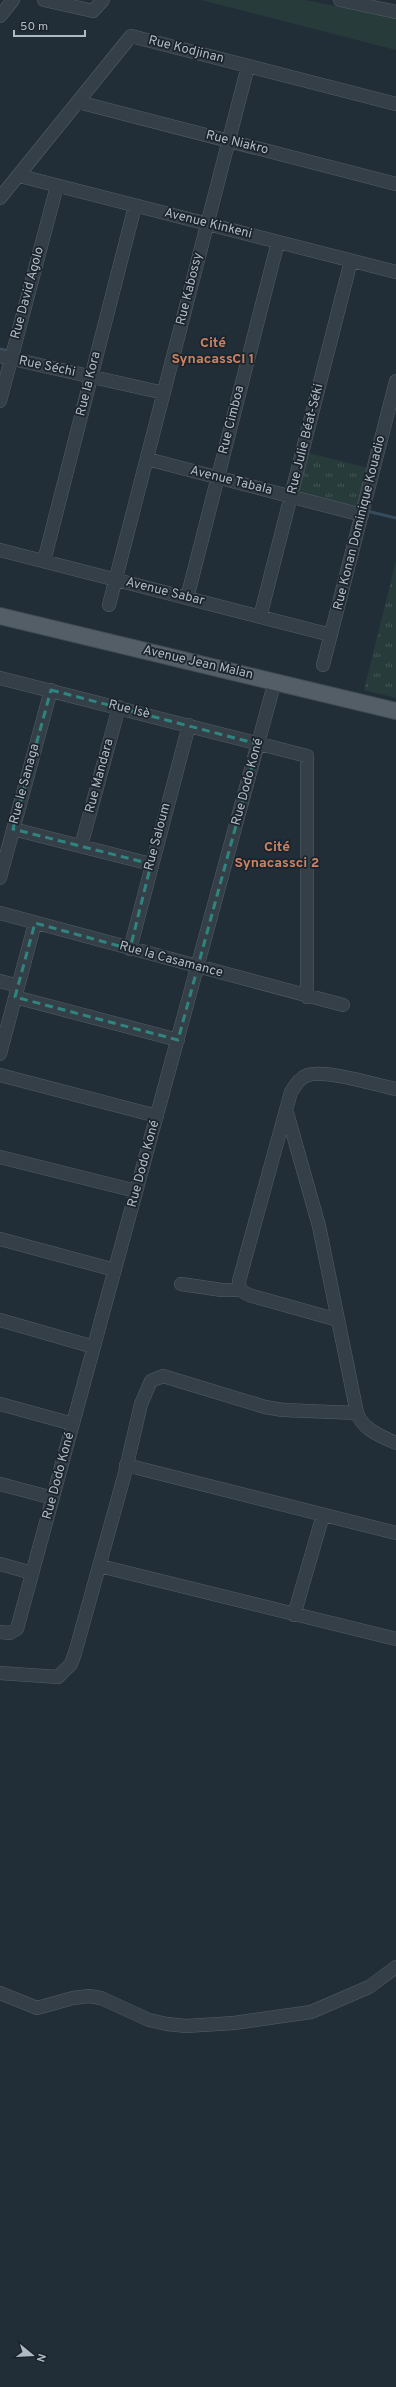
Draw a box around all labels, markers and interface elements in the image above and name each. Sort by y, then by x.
scale bar [14,12,85,38]
text: 50 m [20,19,48,35]
street label: Rue Kodjinan [146,33,226,67]
street label: Rue Niakro [204,127,270,159]
street label: Avenue Kinkeni [162,205,254,243]
street label: Rue David Agolo [8,245,48,341]
street label: Rue Kabossy [173,251,207,327]
district label: Cité SynacassCI 1 [172,335,254,368]
street label: Rue la Kora [73,350,105,418]
street label: Rue Séchi [17,353,77,381]
street label: Rue Julie Béat-Séki [285,382,327,496]
street label: Rue Cimboa [216,384,248,456]
street label: Rue Konan Dominique Kouadio [331,434,389,612]
street label: Avenue Tabala [188,463,274,499]
street label: Avenue Sabar [124,574,206,610]
street label: Avenue Jean Malan [141,643,255,683]
street label: Rue Isè [107,697,151,723]
street label: Rue Mandara [82,737,118,815]
street label: Rue Dodo Koné [229,737,267,827]
street label: Rue le Sanaga [7,742,43,826]
street label: Rue Saloum [141,801,175,873]
district label: Cité Synacassci 2 [235,839,319,872]
street label: Rue la Casamance [118,938,224,982]
street label: Rue Dodo Koné [125,1119,163,1209]
street label: Rue Dodo Koné [40,1431,78,1521]
north arrow [12,2335,52,2375]
text: N [33,2352,48,2364]

